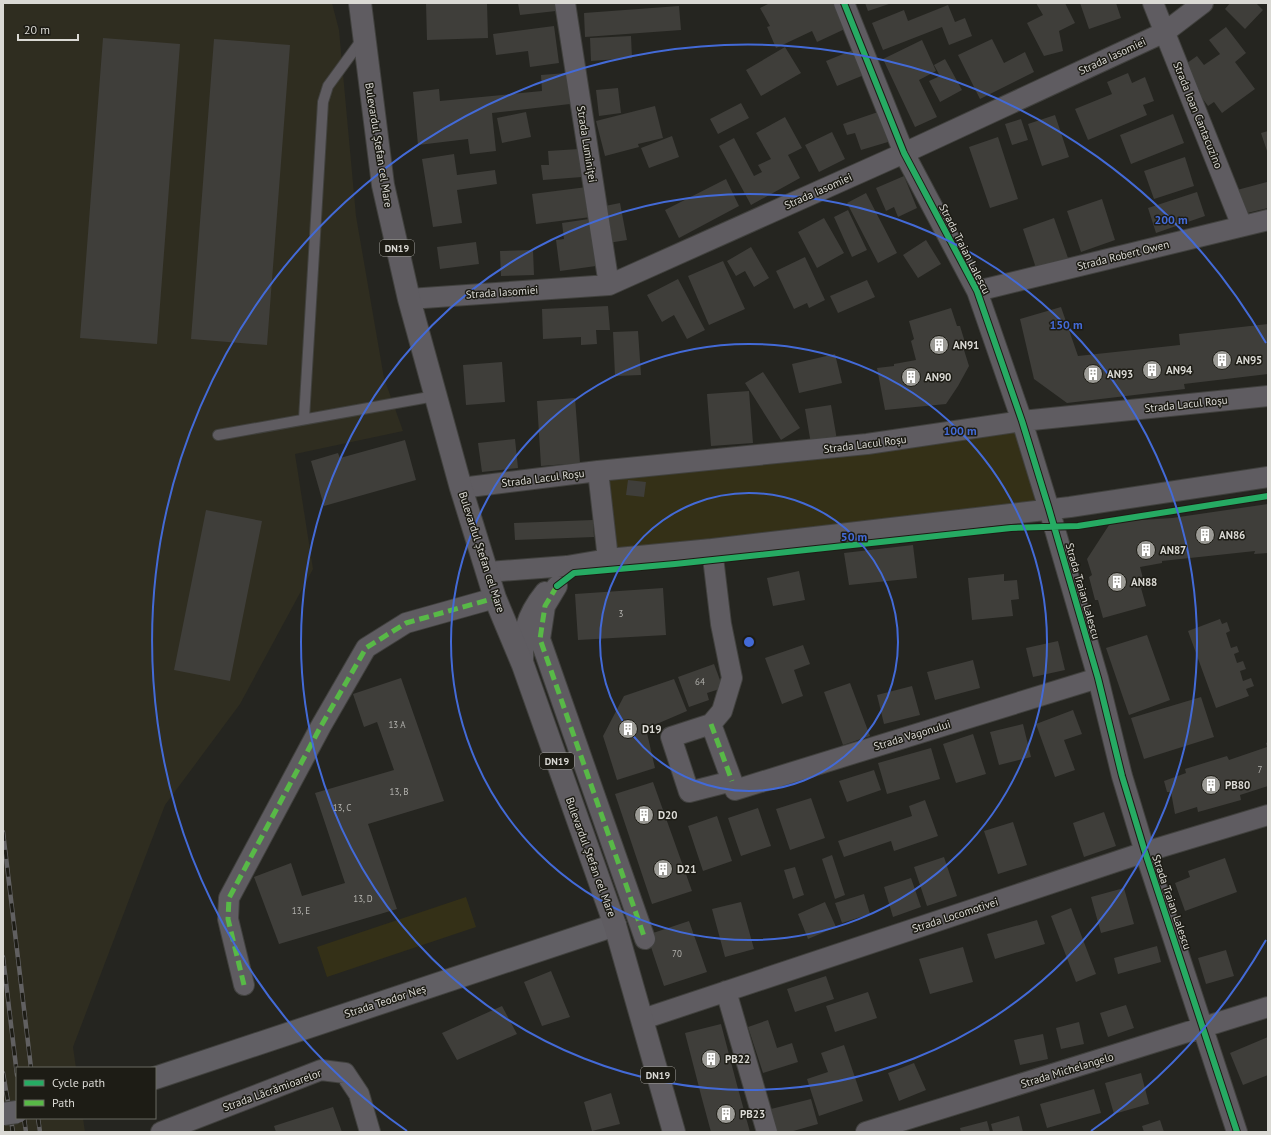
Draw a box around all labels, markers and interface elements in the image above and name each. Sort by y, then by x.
scale bar [18,16,78,42]
text: 20 m [24,22,50,37]
street label: Strada Iasomiei [1076,34,1148,78]
street label: Strada Ioan Cantacuzino [1170,60,1226,171]
street label: Bulevardul Ștefan cel Mare [362,82,396,209]
street label: Strada Luminiței [574,105,600,183]
street label: Strada Iasomiei [782,170,854,212]
street label: Strada Traian Lalescu [936,202,994,297]
text: 200 m [1154,212,1188,227]
street label: Strada Robert Owen [1076,237,1170,273]
road number: DN19 [380,240,414,256]
street label: Strada Iasomiei [465,282,539,302]
text: 150 m [1049,317,1083,332]
building icon: AN91 [928,334,950,356]
place label: AN91 [953,338,979,352]
building icon: AN95 [1211,349,1233,371]
place label: AN95 [1236,353,1262,367]
building icon: AN94 [1141,359,1163,381]
building icon: AN93 [1082,363,1104,385]
place label: AN94 [1166,363,1193,377]
building icon: AN90 [900,366,922,388]
place label: AN93 [1107,367,1133,381]
place label: AN90 [925,370,951,384]
street label: Strada Lacul Roșu [1144,393,1228,415]
text: 100 m [943,423,977,438]
street label: Strada Lacul Roșu [823,432,907,456]
street label: Strada Lacul Roșu [501,466,585,490]
street label: Bulevardul Ștefan cel Mare [456,490,508,615]
building icon: AN86 [1194,524,1216,546]
place label: AN86 [1219,528,1245,542]
text: 50 m [841,529,867,544]
building icon: AN87 [1135,539,1157,561]
street label: Strada Traian Lalescu [1063,541,1103,641]
place label: AN87 [1160,543,1186,557]
building icon: AN88 [1106,571,1128,593]
place label: AN88 [1131,575,1157,589]
house number: 3 [619,608,624,619]
centre of rings [742,635,756,649]
house number: 64 [695,676,705,687]
street label: Strada Vagonului [872,717,952,753]
building icon: D19 [617,718,639,740]
house number: 13 A [388,719,406,730]
place label: D19 [642,722,662,736]
road number: DN19 [540,753,574,769]
house number: 7 [1258,764,1263,775]
building icon: PB80 [1200,774,1222,796]
place label: PB80 [1225,778,1250,792]
house number: 13, B [390,786,408,797]
street label: Bulevardul Ștefan cel Mare [563,795,619,919]
house number: 13, C [333,802,351,813]
building icon: D20 [633,804,655,826]
place label: D20 [658,808,678,822]
street label: Strada Traian Lalescu [1149,853,1195,951]
building icon: D21 [652,858,674,880]
place label: D21 [677,862,697,876]
house number: 13, D [353,893,373,904]
street label: Strada Locomotivei [910,894,1000,936]
house number: 13, E [292,905,310,916]
house number: 70 [672,948,682,959]
street label: Strada Teodor Neș [342,981,428,1021]
building icon: PB22 [700,1048,722,1070]
street label: Strada Michelangelo [1019,1049,1115,1091]
place label: PB22 [725,1052,750,1066]
street label: Strada Lăcrămioarelor [221,1066,323,1114]
legend [16,1067,156,1119]
road number: DN19 [641,1067,675,1083]
text: Cycle path [52,1075,105,1090]
text: Path [52,1095,75,1110]
building icon: PB23 [715,1103,737,1125]
place label: PB23 [740,1107,765,1121]

